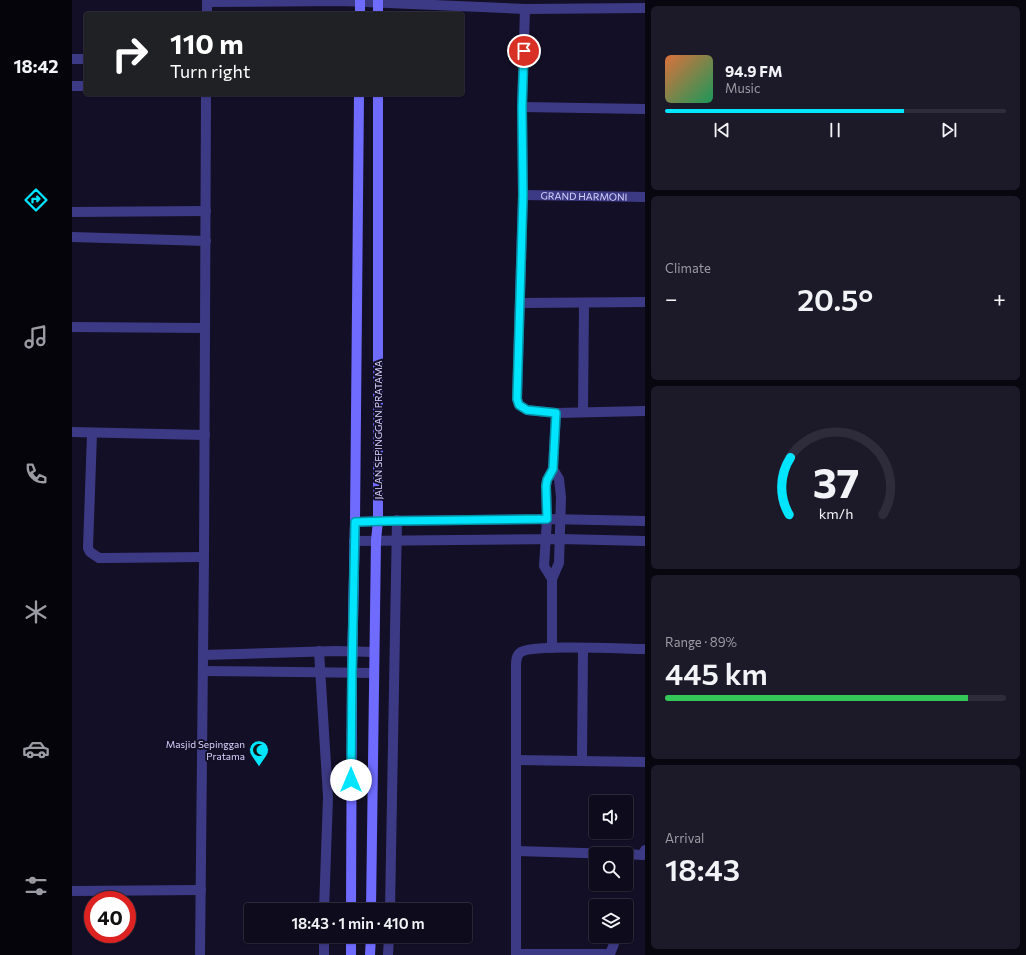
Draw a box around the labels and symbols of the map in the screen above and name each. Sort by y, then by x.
pin [507,34,541,68]
street label: GRAND HARMONI [540,189,627,203]
street label: JALAN SEPINGGAN PRATAMA [372,360,384,500]
place label: Masjid Sepinggan Pratama [166,738,245,762]
mosque icon: Masjid Sepinggan Pratama [248,739,270,767]
position arrow [330,759,372,801]
speed limit sign: 40 [84,891,136,943]

